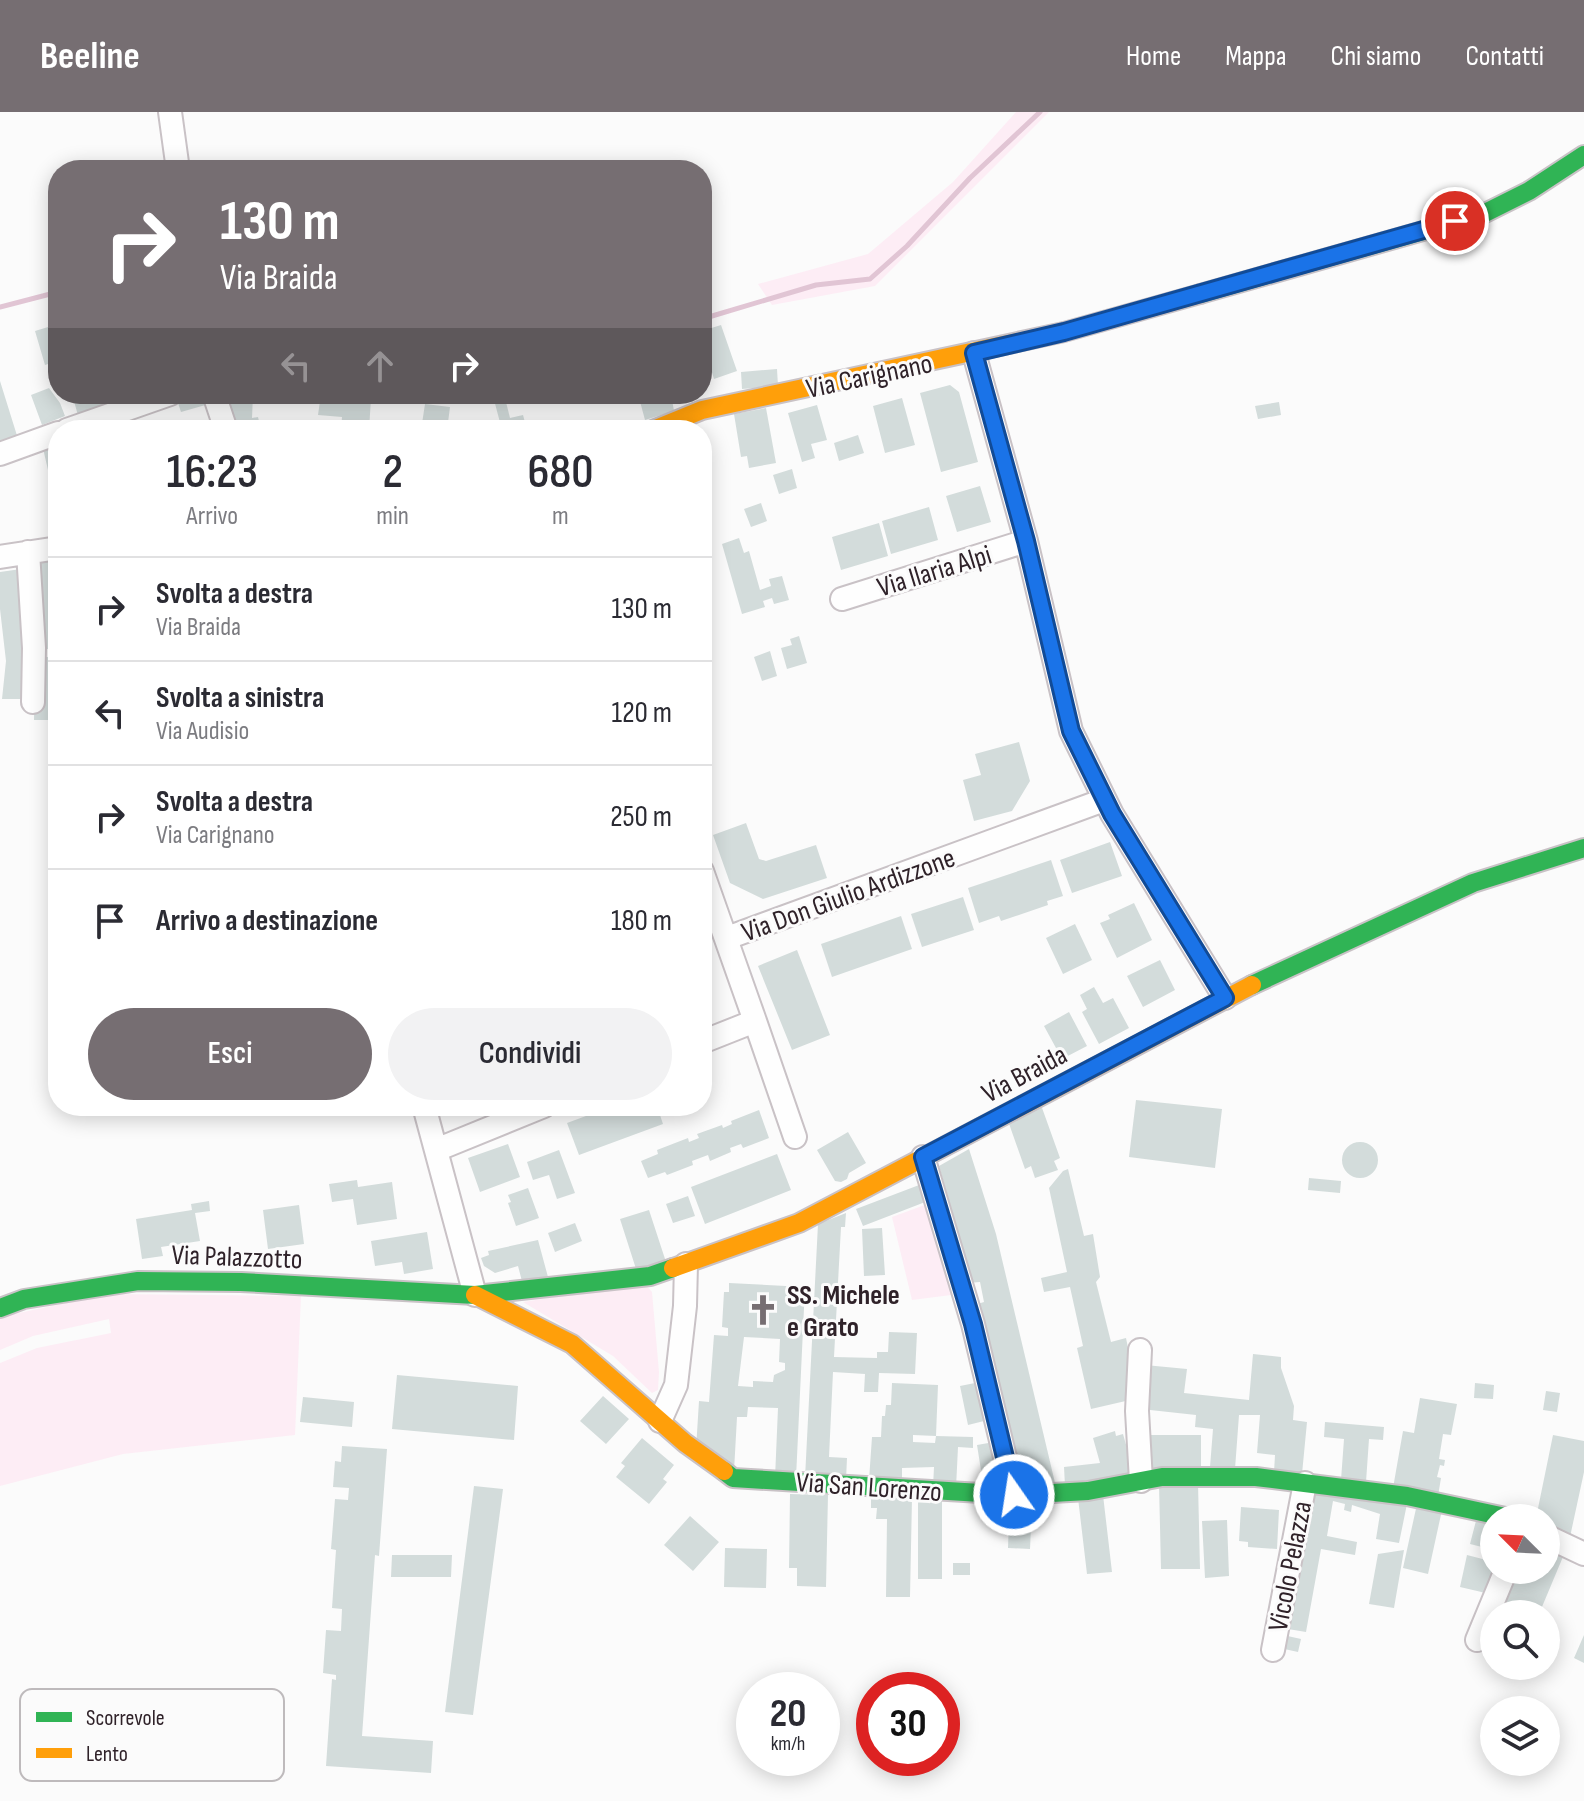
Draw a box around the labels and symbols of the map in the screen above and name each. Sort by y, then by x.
pin [1421,187,1489,255]
street label: Via Carignano [803,347,935,406]
street label: Via Ilaria Alpi [873,538,995,604]
street label: Via Don Giulio Ardizzone [737,842,960,949]
street label: Via Braida [977,1038,1073,1110]
street label: Via Palazzotto [171,1239,303,1276]
place label: SS. Michele e Grato [787,1279,900,1344]
church icon: SS. Michele e Grato [746,1293,780,1327]
position arrow [972,1453,1056,1537]
street label: Via San Lorenzo [795,1466,943,1509]
street label: Vicolo Pelazza [1262,1498,1319,1634]
north arrow [1480,1504,1560,1584]
speed limit sign: 30 [856,1672,960,1776]
legend [20,1689,284,1781]
text: Scorrevole [86,1705,165,1732]
text: Lento [86,1741,128,1768]

